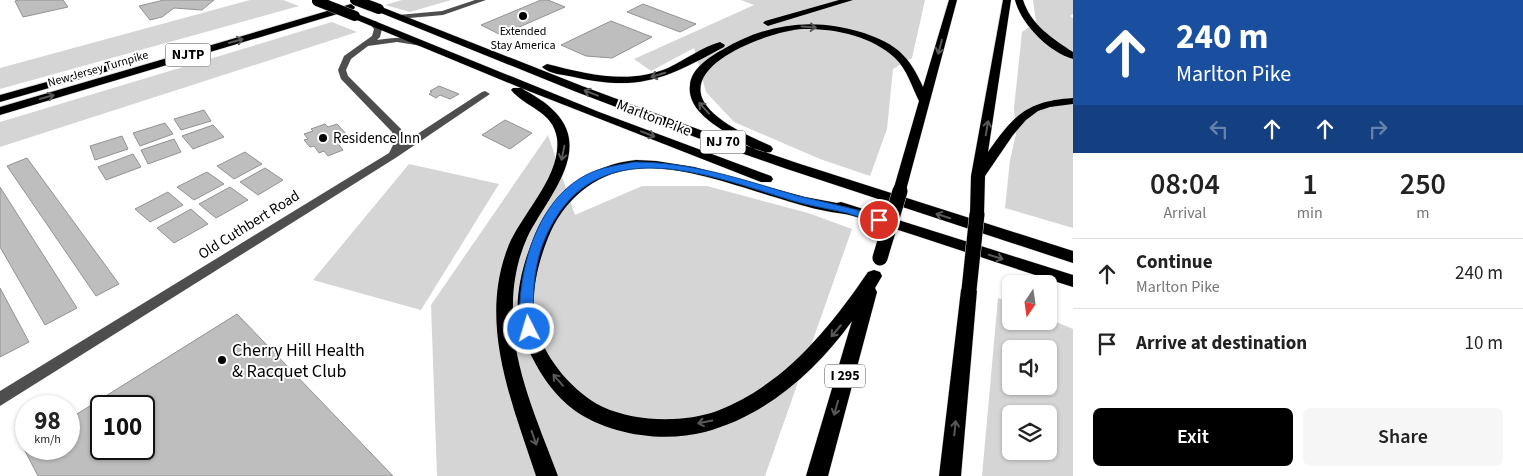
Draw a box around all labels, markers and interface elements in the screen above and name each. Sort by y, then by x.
marker: Extended Stay America [517,10,529,22]
text: 240 m [1176,12,1268,62]
icon: ahead [1093,20,1158,85]
one-way arrow [801,22,817,32]
place label: Extended Stay America [491,23,555,54]
one-way arrow [228,35,244,45]
one-way arrow [934,39,944,55]
road number: NJTP [166,44,210,66]
street label: New Jersey Turnpike [46,46,150,92]
text: Marlton Pike [1176,58,1291,90]
one-way arrow [650,71,666,80]
one-way arrow [584,88,600,97]
one-way arrow [38,91,54,101]
street label: Marlton Pike [614,94,694,142]
one-way arrow [699,102,710,115]
icon: left [1205,115,1233,143]
icon: ahead [1258,115,1286,143]
icon: ahead [1311,115,1339,143]
icon: right [1364,115,1392,143]
one-way arrow [982,120,992,136]
place label: Residence Inn [333,128,420,149]
one-way arrow [640,130,655,140]
road number: NJ 70 [700,130,746,154]
marker: Residence Inn [317,132,329,144]
one-way arrow [558,145,568,161]
text: 08:04 [1150,163,1220,206]
text: 1 [1302,163,1318,206]
text: 250 [1400,163,1446,206]
street label: Old Cuthbert Road [194,185,304,265]
pin [858,199,900,241]
text: Arrival [1163,202,1206,224]
text: min [1297,202,1323,224]
text: m [1416,202,1430,224]
icon: arrive [865,206,893,234]
one-way arrow [935,210,951,220]
text: Continue [1136,249,1213,276]
one-way arrow [988,253,1004,263]
icon: ahead [1093,260,1121,288]
text: 240 m [1455,260,1503,287]
north arrow [1002,275,1058,330]
map controls [1002,275,1057,460]
text: Marlton Pike [1136,276,1220,298]
position arrow [502,302,554,354]
one-way arrow [831,324,842,337]
icon: arrive [1093,330,1121,358]
text: Arrive at destination [1136,330,1307,357]
text: 10 m [1465,330,1503,357]
place label: Cherry Hill Health & Racquet Club [232,338,365,384]
button: sound [1002,340,1057,395]
marker: Cherry Hill Health & Racquet Club [216,354,228,366]
road number: I 295 [825,364,865,388]
one-way arrow [552,374,563,387]
speed limit sign: 100 [90,395,155,460]
one-way arrow [831,399,841,415]
text: 98 [34,403,61,439]
button: layers [1002,405,1057,460]
button: Exit [1093,408,1293,466]
button: Share [1303,408,1503,466]
one-way arrow [698,418,714,427]
one-way arrow [950,420,960,436]
one-way arrow [530,430,540,446]
text: km/h [34,431,61,448]

